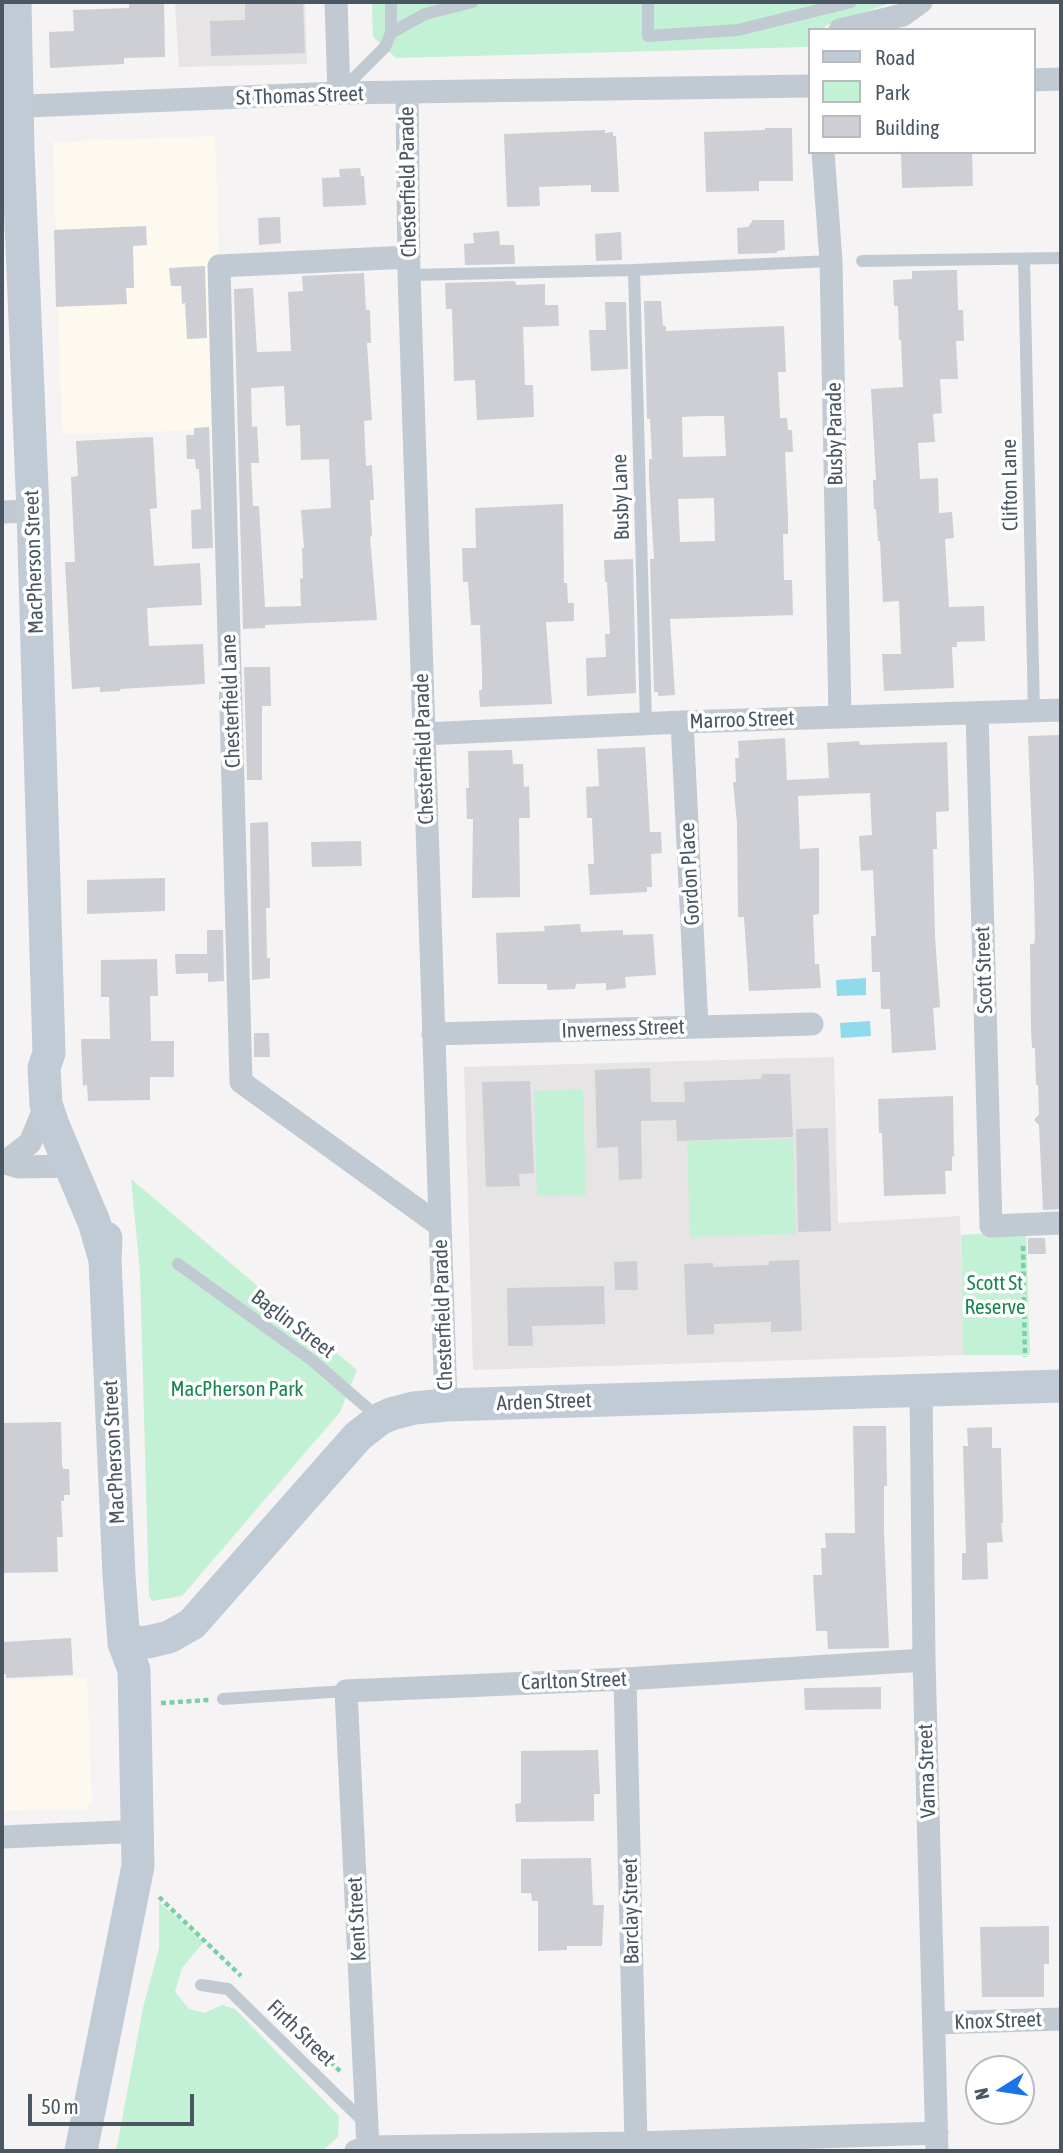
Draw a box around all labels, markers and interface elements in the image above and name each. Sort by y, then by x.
legend [808,28,1035,154]
text: Road [875,45,915,69]
text: Park [875,80,910,104]
street label: St Thomas Street [236,81,364,111]
street label: Chesterfield Parade [394,106,422,258]
text: Building [875,115,939,139]
street label: Busby Parade [821,382,849,486]
street label: Clifton Lane [997,439,1023,531]
street label: Busby Lane [607,453,635,541]
street label: MacPherson Street [19,489,49,635]
street label: Chesterfield Lane [216,634,246,768]
street label: Chesterfield Parade [409,673,439,825]
street label: Marroo Street [689,706,795,734]
street label: Gordon Place [675,822,705,926]
street label: Scott Street [970,926,998,1014]
street label: Inverness Street [561,1014,685,1044]
street label: Chesterfield Parade [428,1239,458,1391]
park label: Scott St Reserve [964,1270,1026,1320]
street label: Baglin Street [246,1284,340,1364]
park label: MacPherson Park [170,1376,304,1402]
street label: MacPherson Street [98,1379,130,1525]
street label: Arden Street [496,1388,592,1416]
street label: Carlton Street [521,1667,627,1695]
street label: Varna Street [913,1723,941,1819]
street label: Barclay Street [617,1857,645,1965]
street label: Kent Street [342,1876,372,1962]
street label: Firth Street [262,1995,340,2071]
street label: Knox Street [954,2007,1042,2035]
north arrow [965,2055,1035,2125]
scale bar [32,2080,198,2124]
text: N [969,2086,993,2102]
text: 50 m [41,2094,79,2118]

